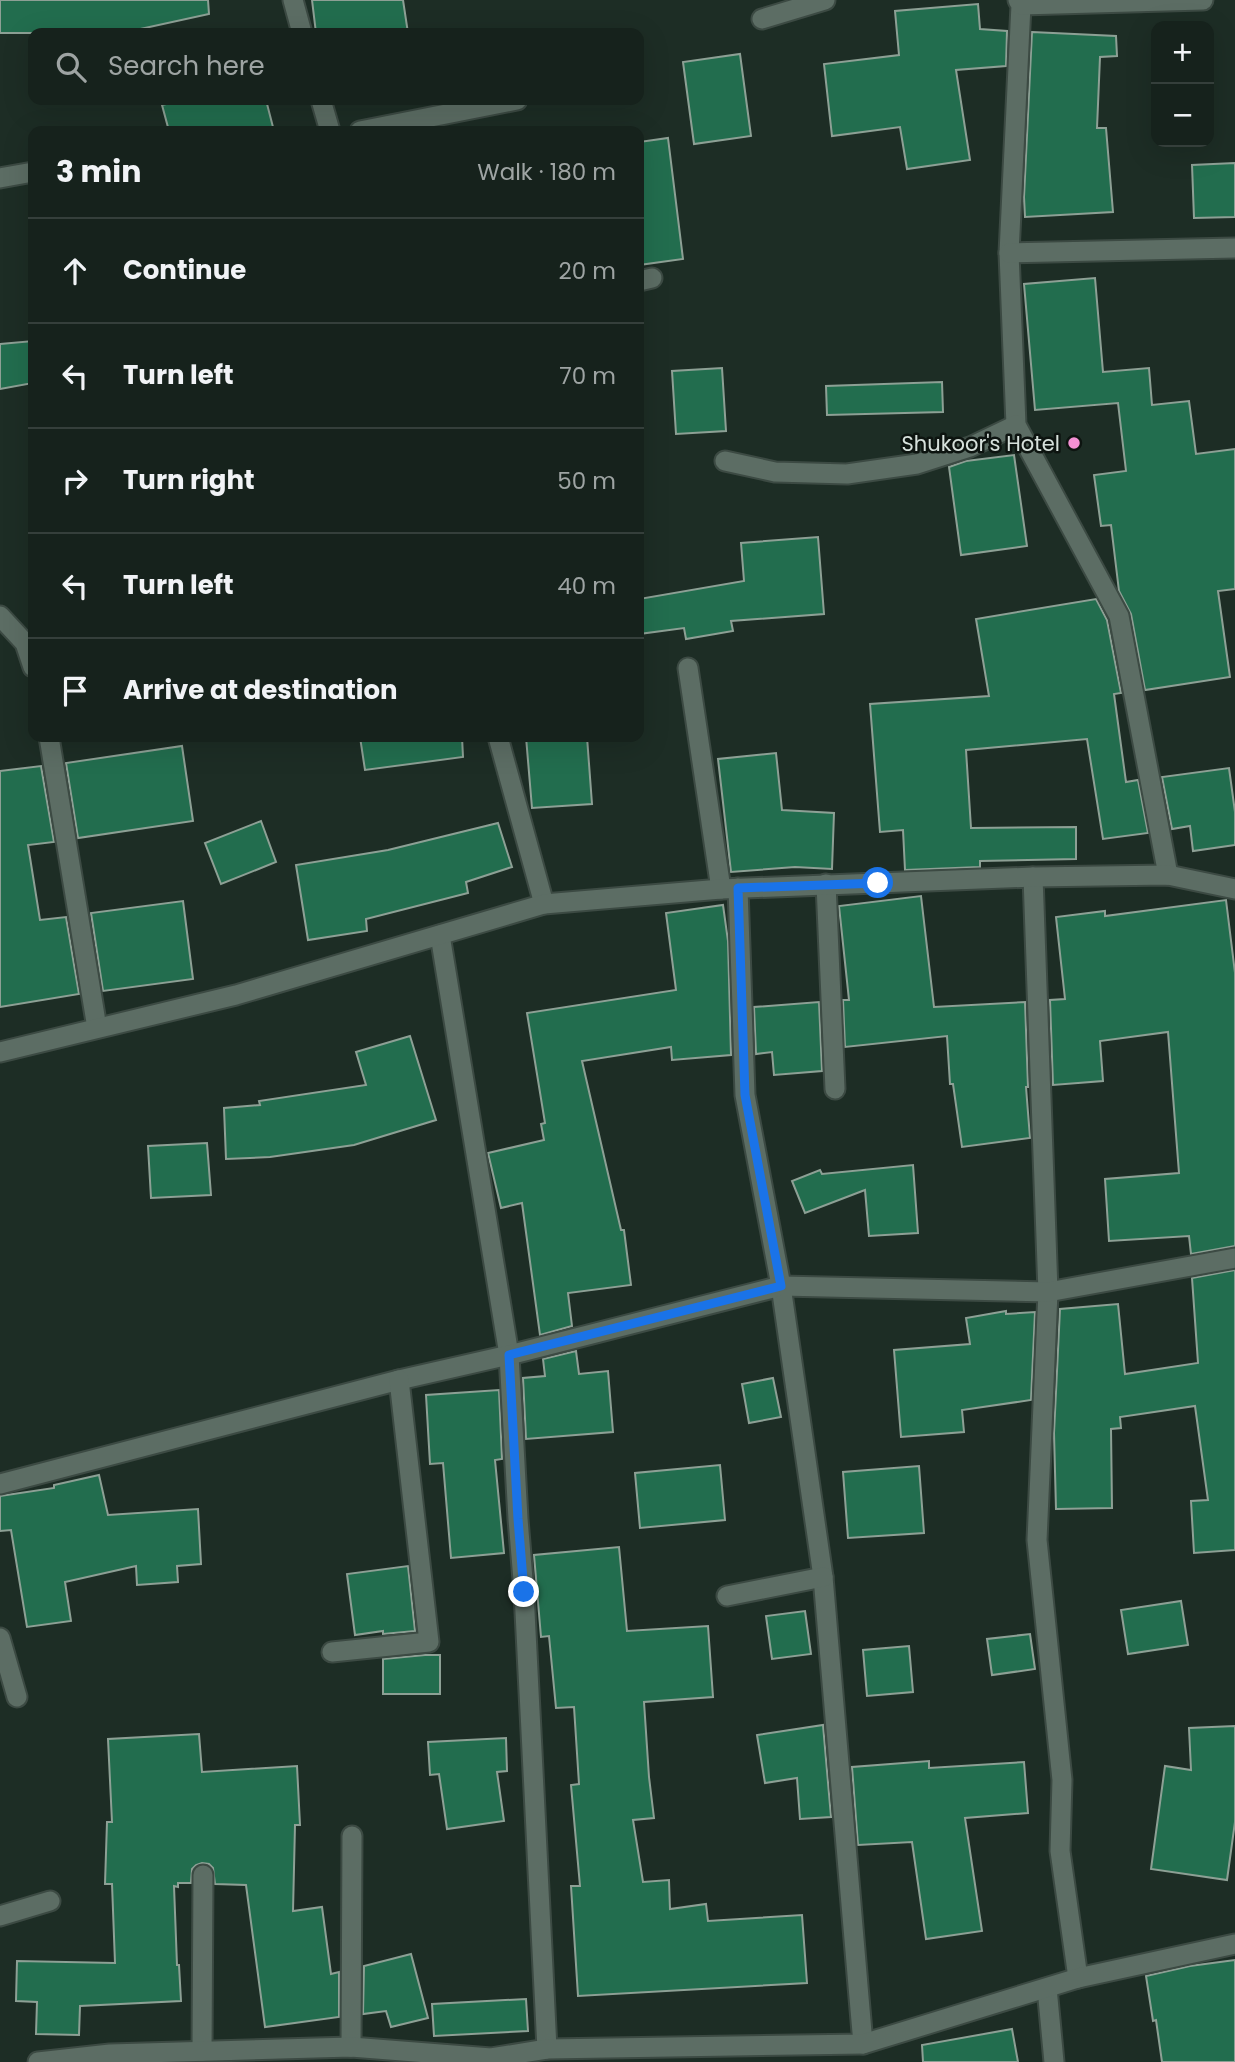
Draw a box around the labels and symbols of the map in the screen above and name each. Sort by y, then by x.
place label: Shukoor's Hotel [902,429,1060,458]
marker: Shukoor's Hotel [1066,435,1082,451]
route start [862,867,893,898]
route end [508,1576,539,1607]

